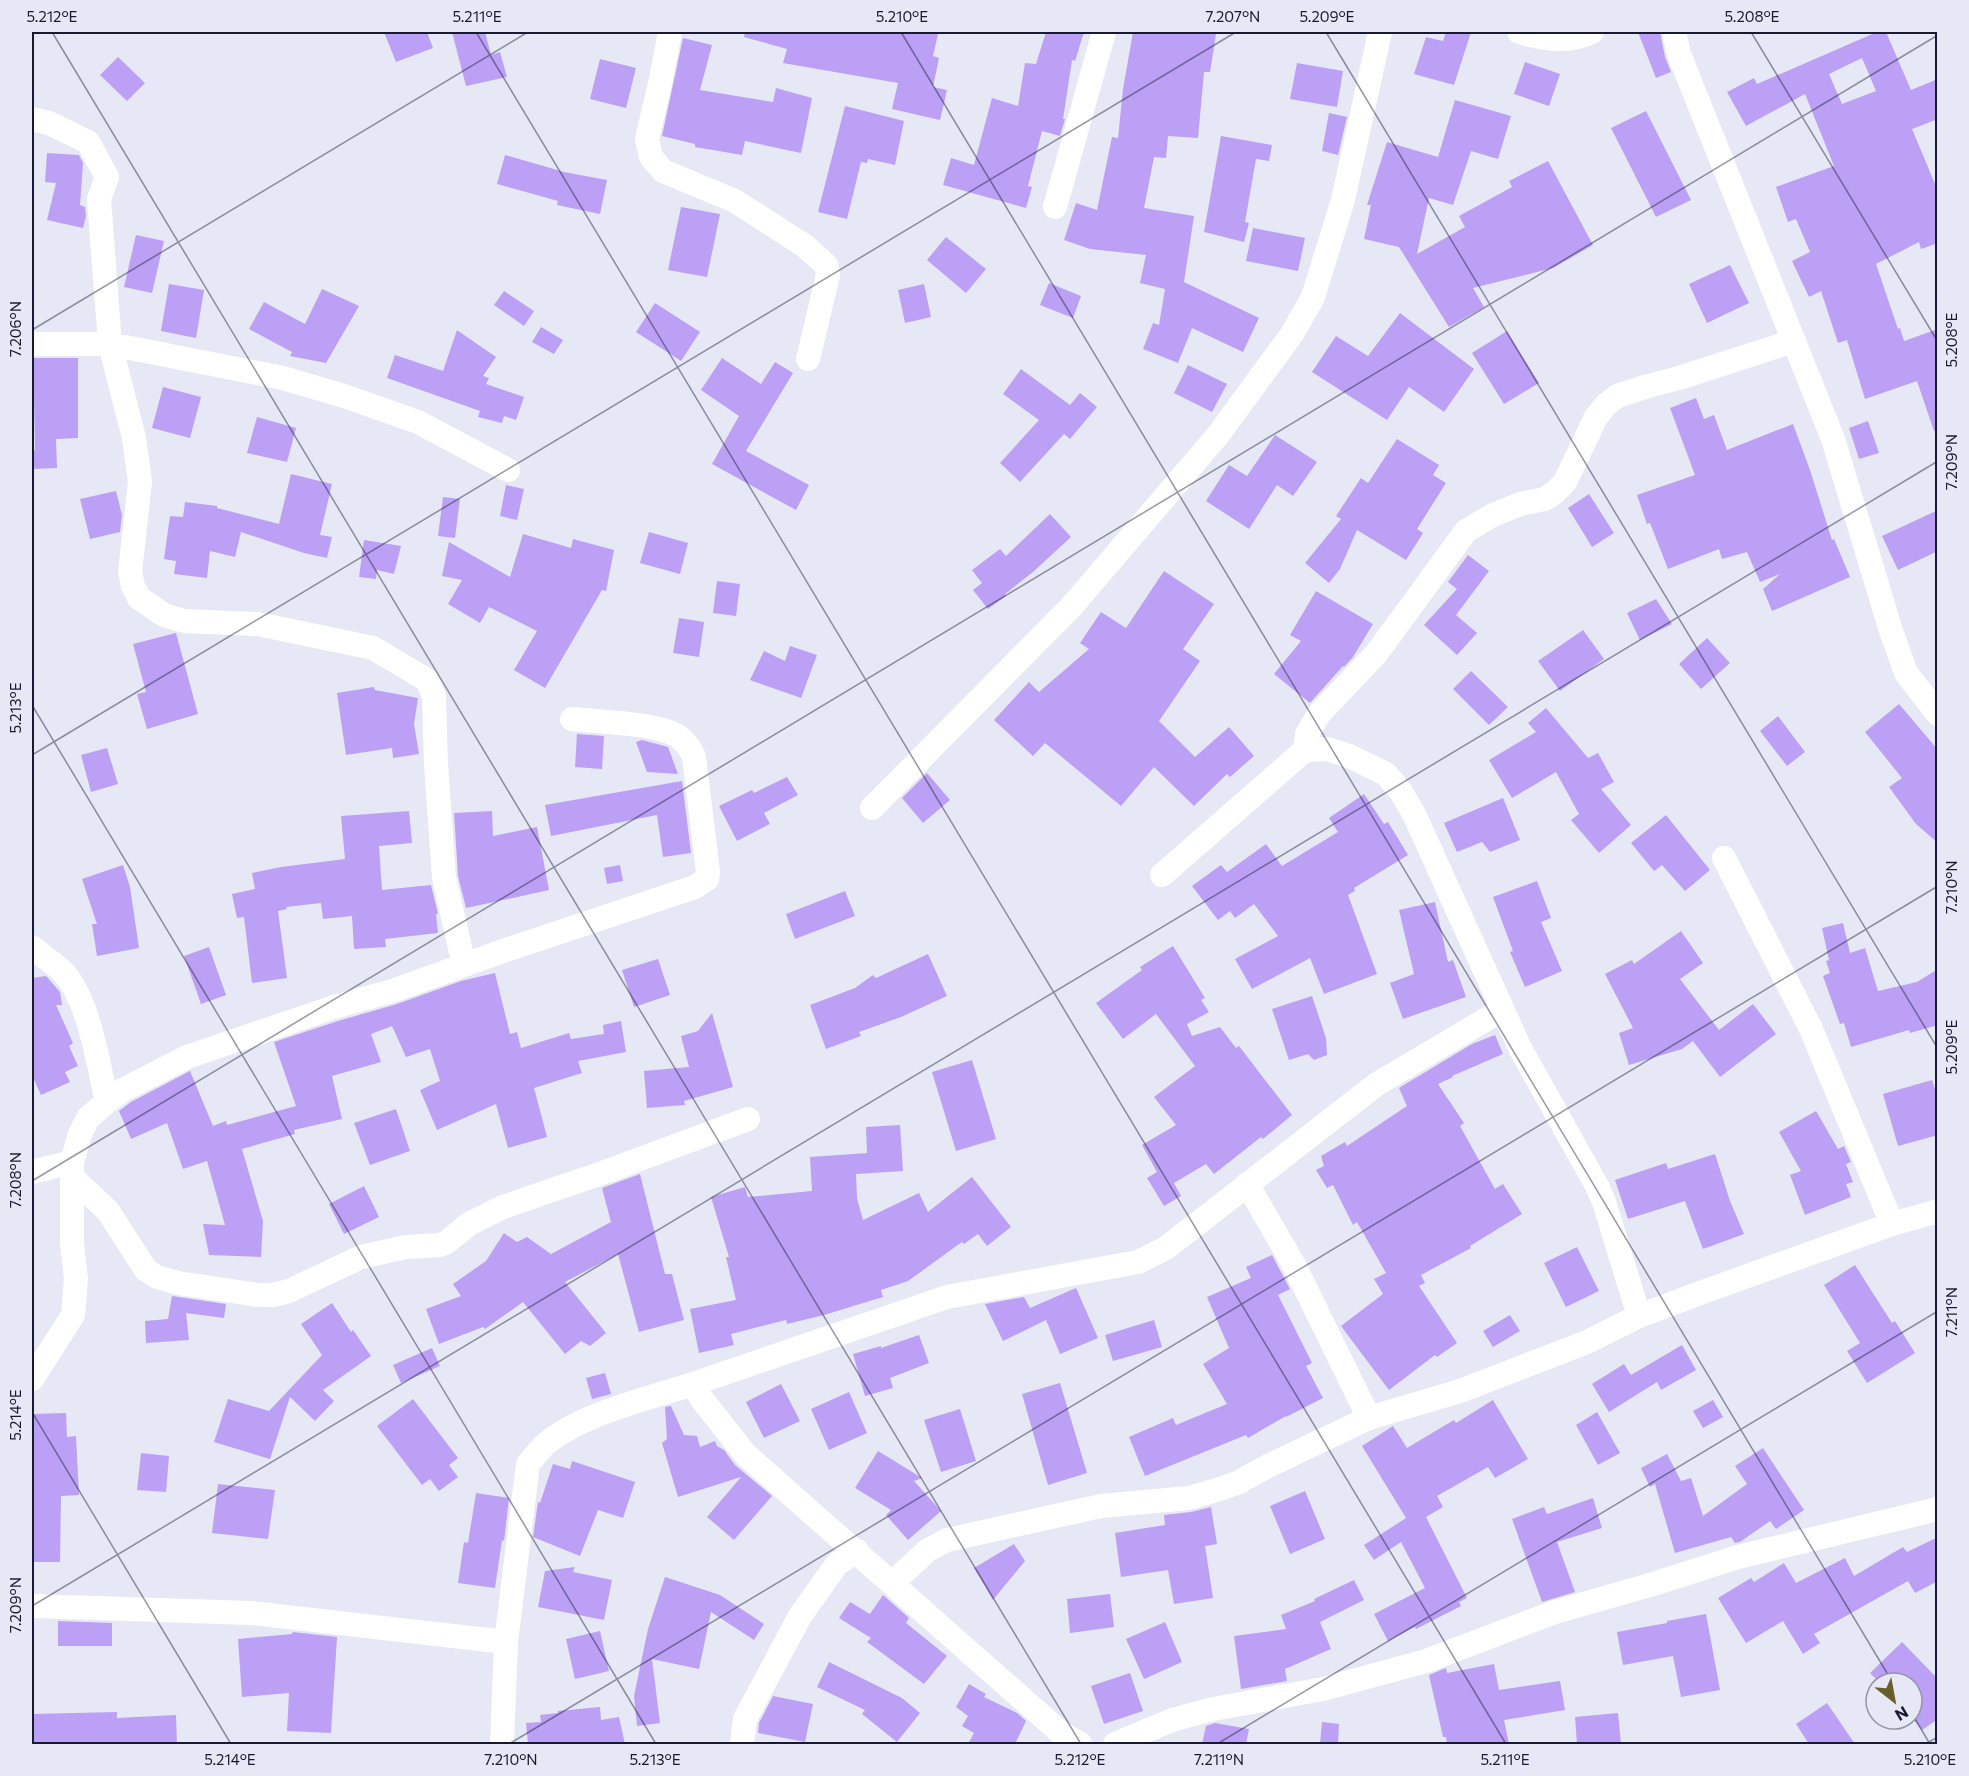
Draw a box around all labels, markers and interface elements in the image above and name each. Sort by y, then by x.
text: 5.212°E [26,7,78,25]
text: 5.211°E [452,7,502,25]
text: 5.210°E [876,7,928,25]
text: 7.207°N [1206,7,1260,25]
text: 5.209°E [1300,7,1355,25]
text: 5.208°E [1725,7,1780,25]
text: 7.206°N [6,301,24,357]
text: 5.208°E [1942,312,1960,368]
text: 7.209°N [1942,434,1960,490]
text: 5.213°E [6,682,24,734]
text: 7.210°N [1942,860,1960,914]
text: 5.209°E [1942,1019,1960,1075]
text: 7.208°N [6,1152,24,1208]
text: 7.211°N [1942,1287,1960,1337]
text: 5.214°E [6,1389,24,1441]
text: 7.209°N [6,1577,24,1633]
north arrow [1864,1671,1924,1731]
text: N [1892,1703,1912,1726]
text: 5.214°E [204,1750,256,1768]
text: 7.210°N [484,1750,538,1768]
text: 5.213°E [629,1750,681,1768]
text: 5.212°E [1054,1750,1106,1768]
text: 7.211°N [1194,1750,1244,1768]
text: 5.211°E [1480,1750,1530,1768]
text: 5.210°E [1904,1750,1956,1768]

